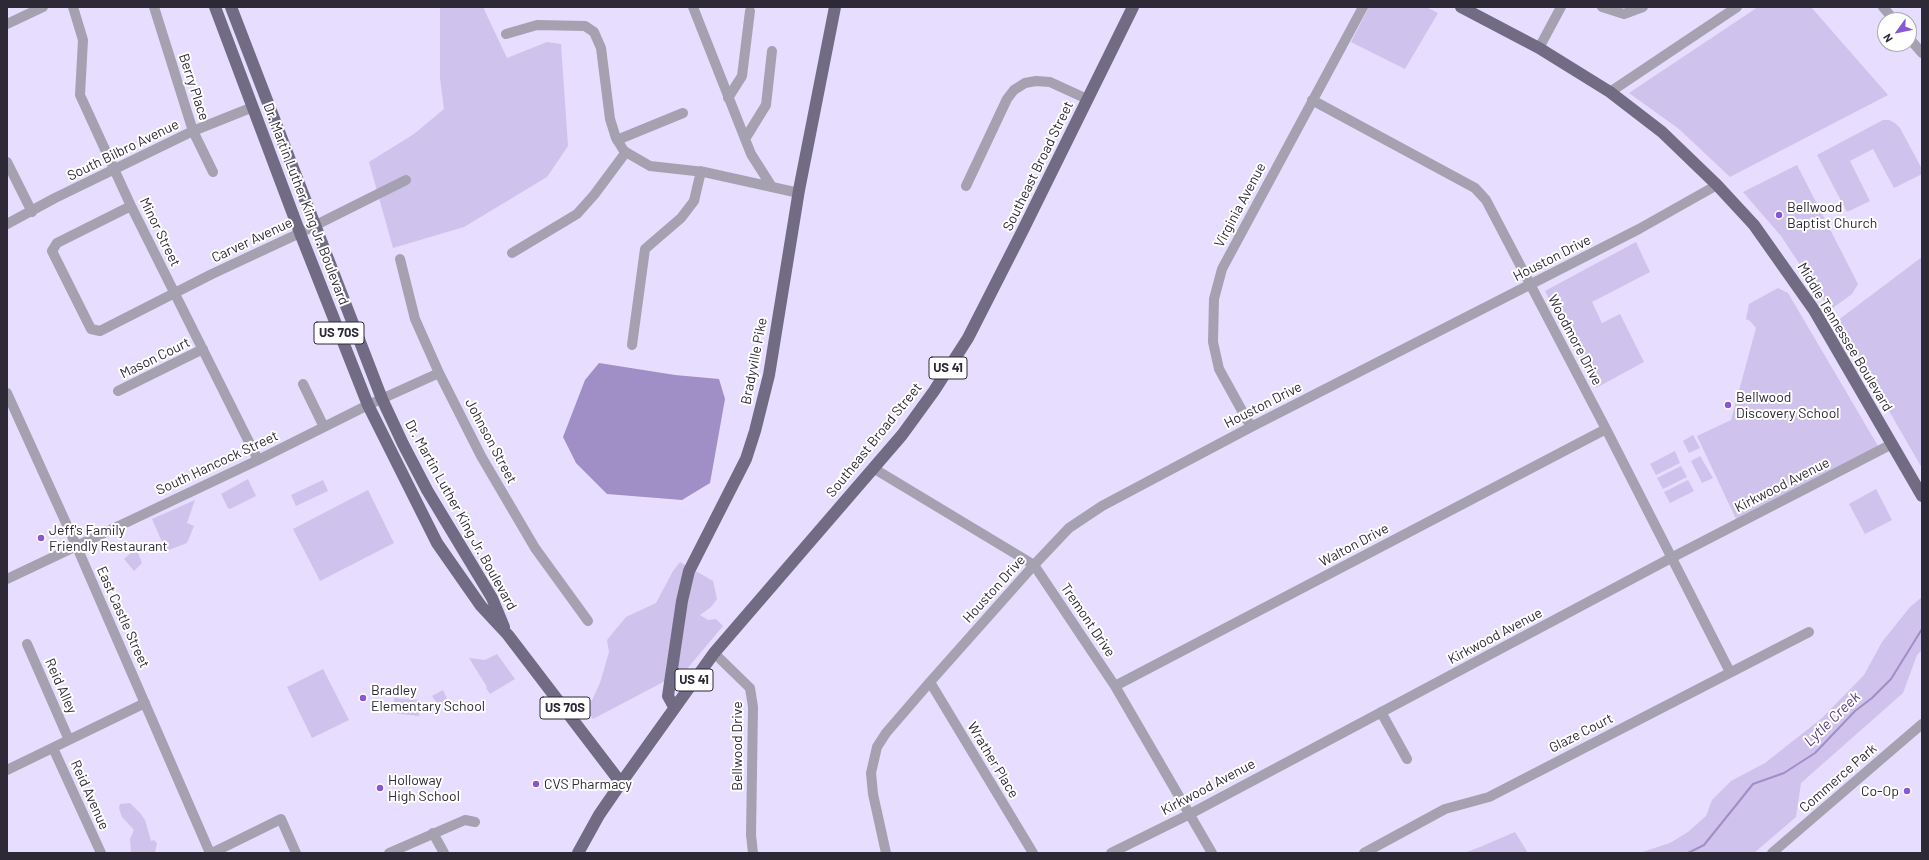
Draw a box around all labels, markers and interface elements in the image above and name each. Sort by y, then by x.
north arrow [1877,12,1917,52]
text: N [1880,32,1895,45]
street label: Berry Place [175,51,213,123]
street label: Southeast Broad Street [999,98,1077,234]
street label: Dr. Martin Luther King Jr. Boulevard [260,101,352,307]
street label: South Bilbro Avenue [65,116,181,184]
street label: Virginia Avenue [1211,160,1269,250]
street label: Minor Street [136,195,184,269]
place label: Bellwood Baptist Church [1787,199,1877,232]
marker: Bellwood Baptist Church [1774,210,1784,220]
street label: Carver Avenue [209,214,295,266]
street label: Houston Drive [1510,231,1594,285]
street label: Middle Tennessee Boulevard [1794,259,1896,415]
street label: Woodmore Drive [1544,292,1606,388]
street label: Bradyville Pike [737,316,771,406]
road number: US 70S [314,322,364,344]
street label: Mason Court [117,334,193,382]
road number: US 41 [929,357,967,379]
street label: Houston Drive [1221,378,1305,432]
street label: Southeast Broad Street [823,379,925,501]
place label: Bellwood Discovery School [1736,389,1840,422]
street label: Johnson Street [462,396,520,486]
marker: Bellwood Discovery School [1723,400,1733,410]
street label: Dr. Martin Luther King Jr. Boulevard [402,417,520,613]
street label: South Hancock Street [153,427,281,499]
street label: Kirkwood Avenue [1732,454,1832,516]
street label: Walton Drive [1316,520,1392,570]
place label: Jeff's Family Friendly Restaurant [49,522,168,554]
marker: Jeff's Family Friendly Restaurant [36,533,46,543]
street label: Houston Drive [959,552,1029,626]
street label: East Castle Street [93,564,153,670]
street label: Tremont Drive [1057,580,1119,660]
street label: Kirkwood Avenue [1445,604,1545,668]
street label: Reid Alley [41,656,81,716]
road number: US 41 [675,669,713,691]
place label: Bradley Elementary School [371,682,485,714]
water label: Lytle Creek [1800,688,1864,750]
marker: Bradley Elementary School [358,693,368,703]
road number: US 70S [540,697,590,719]
street label: Bellwood Drive [729,701,745,791]
street label: Glaze Court [1546,710,1616,756]
street label: Wrather Place [964,719,1022,801]
street label: Commerce Park [1796,740,1880,816]
street label: Kirkwood Avenue [1158,755,1258,819]
street label: Reid Avenue [67,758,113,832]
place label: Holloway High School [388,772,460,804]
place label: CVS Pharmacy [544,776,632,792]
marker: CVS Pharmacy [531,779,541,789]
marker: Holloway High School [375,783,385,793]
place label: Co-Op [1861,783,1899,799]
marker: Co-Op [1902,786,1912,796]

